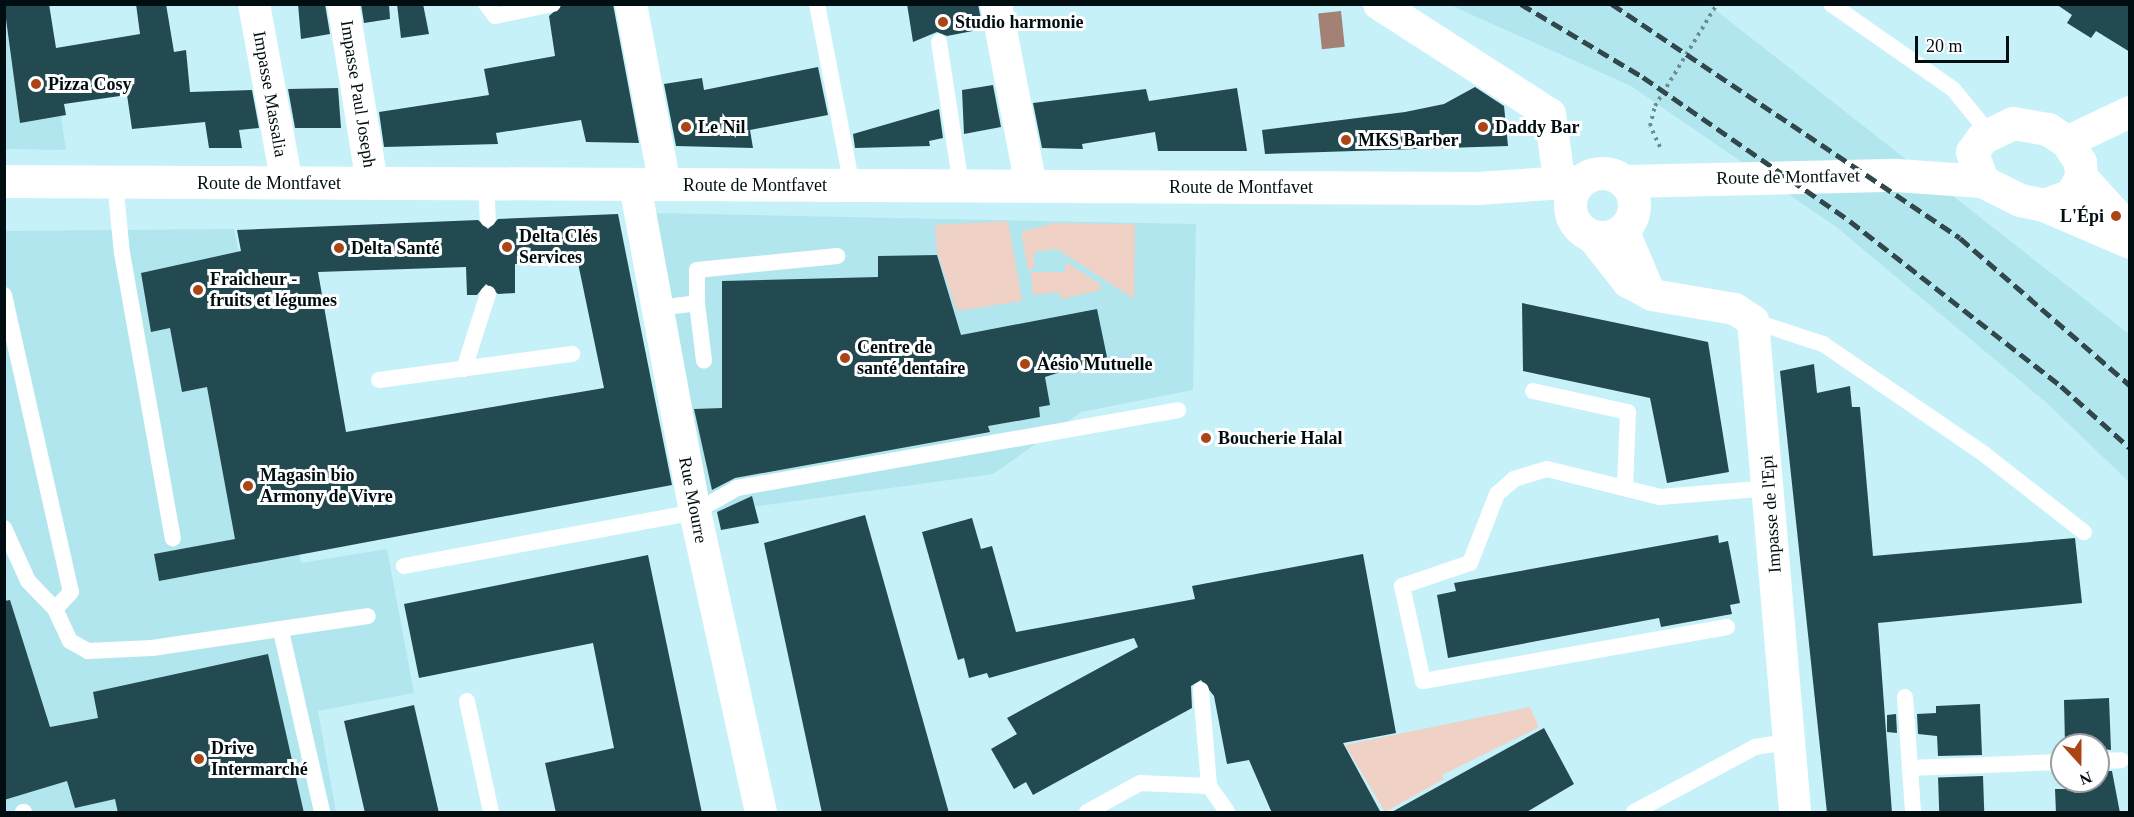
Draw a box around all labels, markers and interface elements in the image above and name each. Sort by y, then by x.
place label: Studio harmonie [955,11,1084,33]
marker: Studio harmonie [936,15,950,29]
street label: Impasse Paul Joseph [336,19,380,169]
scale bar [1918,24,2012,62]
street label: Impasse Massalia [248,29,292,159]
text: 20 m [1926,36,1963,56]
place label: Pizza Cosy [48,73,131,95]
marker: Pizza Cosy [29,77,43,91]
place label: Le Nil [698,116,745,138]
place label: Daddy Bar [1495,116,1580,138]
marker: Le Nil [679,120,693,134]
marker: Daddy Bar [1476,120,1490,134]
place label: MKS Barber [1358,129,1458,151]
marker: MKS Barber [1339,133,1353,147]
street label: Route de Montfavet [1716,165,1860,189]
street label: Route de Montfavet [197,172,341,194]
street label: Route de Montfavet [683,174,827,196]
street label: Route de Montfavet [1169,176,1313,198]
place label: L'Épi [2060,205,2104,227]
marker: L'Épi [2109,209,2123,223]
place label: Delta Clés Services [519,226,597,268]
place label: Delta Santé [351,237,439,259]
marker: Delta Clés Services [500,240,514,254]
marker: Delta Santé [332,241,346,255]
place label: Fraicheur - fruits et légumes [210,269,337,312]
marker: Fraicheur - fruits et légumes [191,283,205,297]
place label: Centre de santé dentaire [857,337,965,380]
marker: Centre de santé dentaire [838,351,852,365]
place label: Aésio Mutuelle [1037,353,1152,375]
marker: Aésio Mutuelle [1018,357,1032,371]
place label: Boucherie Halal [1218,427,1342,449]
marker: Boucherie Halal [1199,431,1213,445]
street label: Impasse de l'Epi [1756,454,1786,574]
street label: Rue Mourre [674,455,712,545]
place label: Magasin bio Armony de Vivre [260,465,393,508]
marker: Magasin bio Armony de Vivre [241,479,255,493]
north arrow [2050,733,2110,793]
place label: Drive Intermarché [211,738,308,780]
marker: Drive Intermarché [192,752,206,766]
text: N [2077,768,2094,788]

